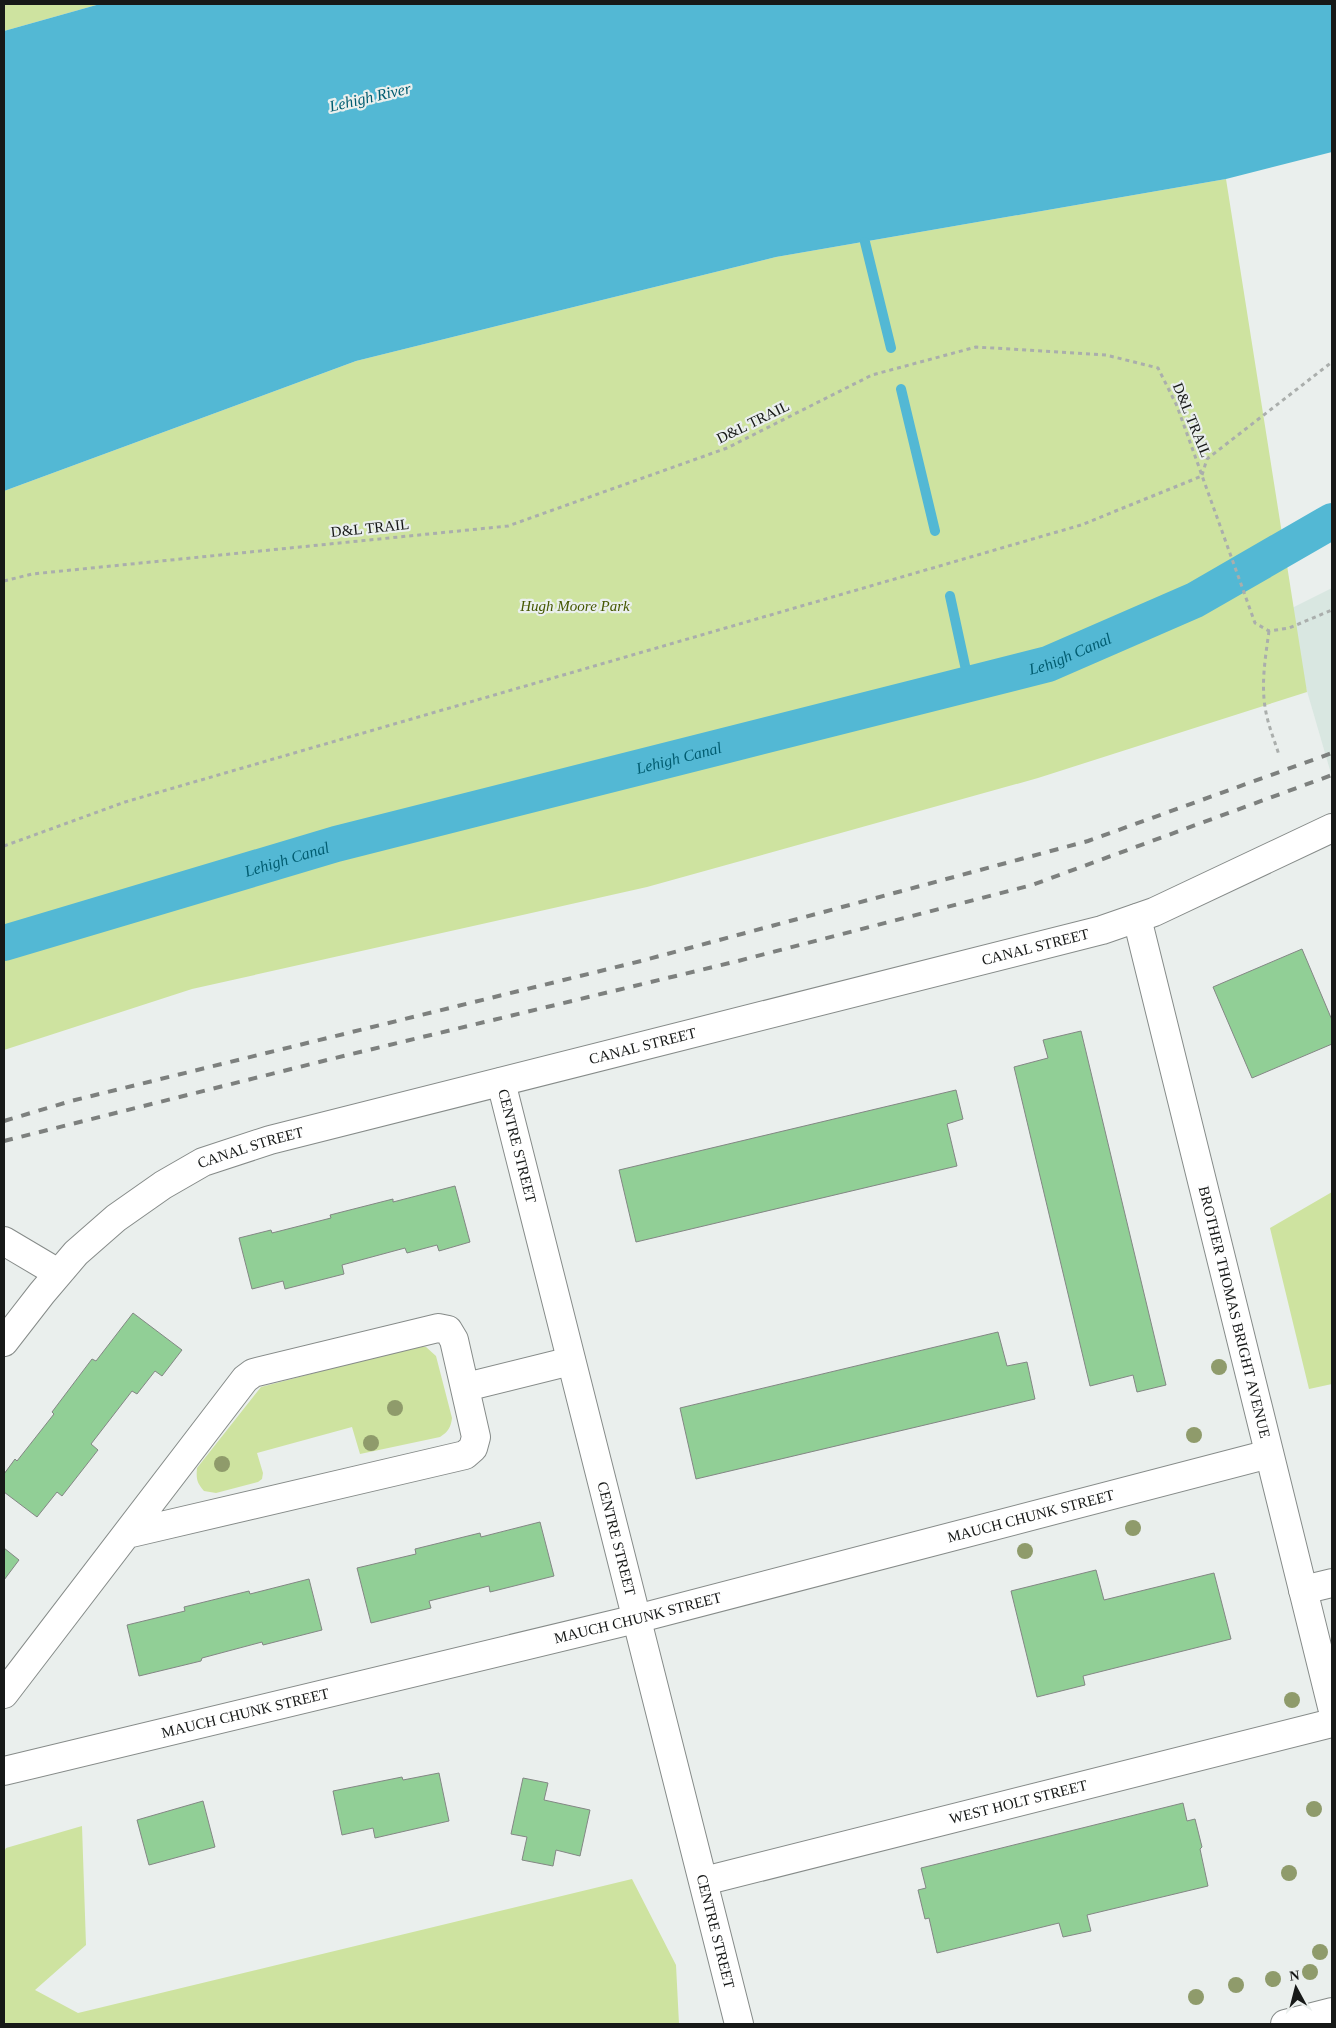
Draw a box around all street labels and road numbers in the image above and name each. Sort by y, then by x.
street label: D&L TRAIL [1170,380,1214,460]
street label: D&L TRAIL [714,398,792,446]
street label: D&L TRAIL [330,516,410,540]
street label: CANAL STREET [980,926,1091,968]
street label: CANAL STREET [587,1025,698,1067]
street label: CENTRE STREET [495,1087,539,1205]
street label: CANAL STREET [195,1124,305,1172]
street label: BROTHER THOMAS BRIGHT AVENUE [1196,1184,1273,1440]
street label: CENTRE STREET [594,1480,638,1597]
street label: MAUCH CHUNK STREET [946,1487,1116,1546]
street label: MAUCH CHUNK STREET [553,1589,723,1646]
street label: MAUCH CHUNK STREET [160,1685,331,1741]
street label: WEST HOLT STREET [948,1777,1089,1827]
street label: CENTRE STREET [693,1873,738,1990]

